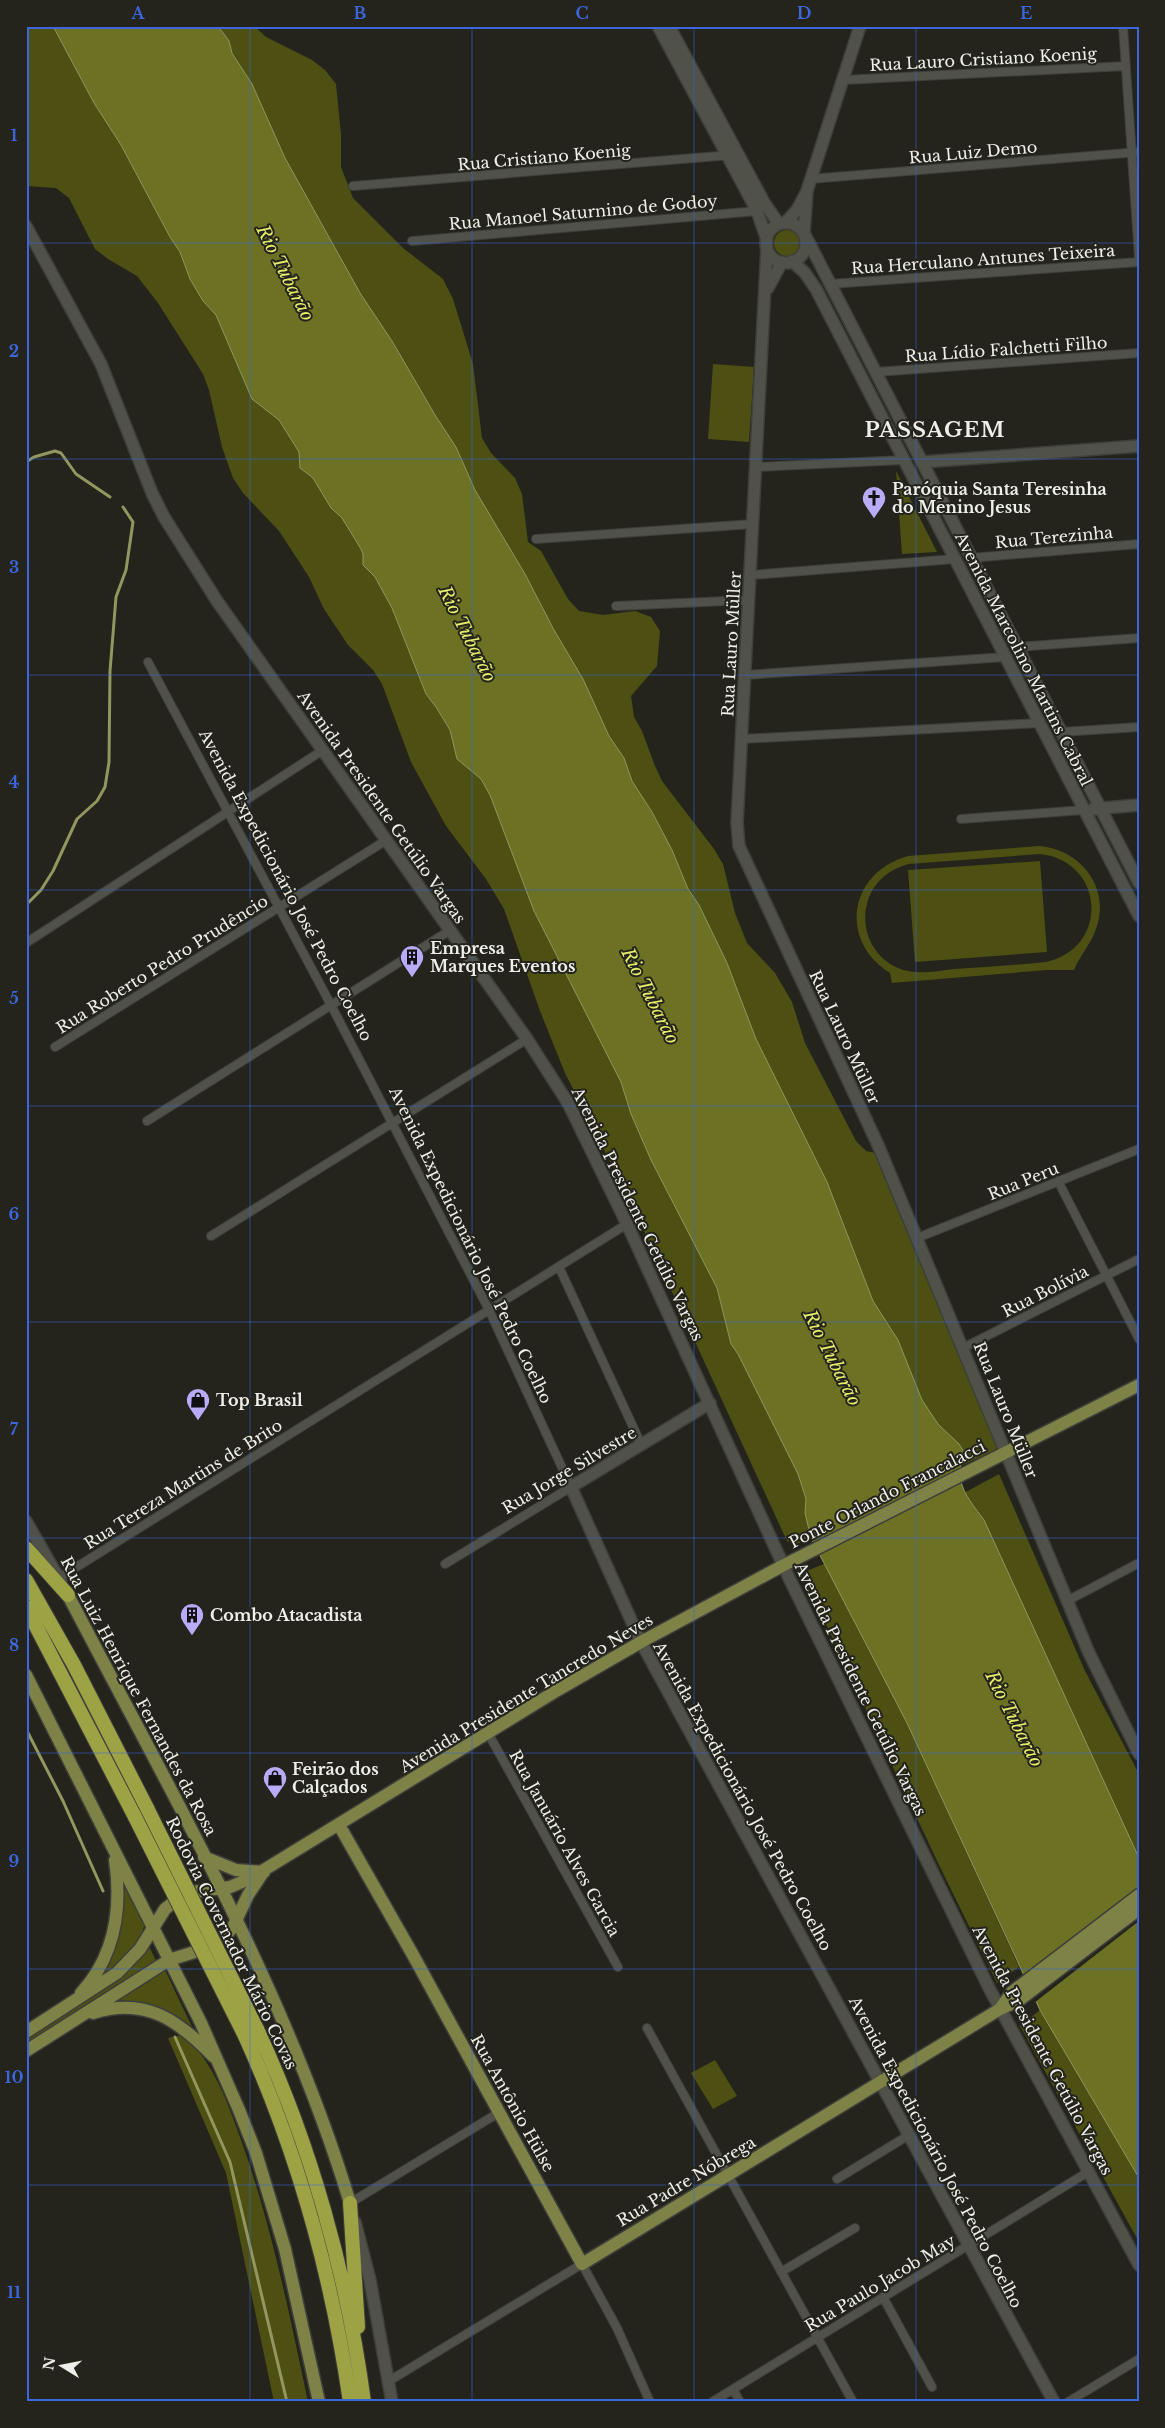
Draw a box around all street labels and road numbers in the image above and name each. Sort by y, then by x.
street label: Rua Lauro Cristiano Koenig [869,43,1098,75]
street label: Rua Luiz Demo [908,136,1038,168]
street label: Rua Cristiano Koenig [456,139,632,175]
street label: Rua Manoel Saturnino de Godoy [448,190,719,234]
street label: Rua Herculano Antunes Teixeira [850,240,1116,278]
street label: Rua Lídio Falchetti Filho [904,332,1108,366]
street label: Rua Terezinha [994,522,1114,552]
street label: Avenida Marcolino Martins Cabral [951,528,1097,789]
street label: Rua Lauro Müller [717,571,745,717]
street label: Avenida Presidente Getúlio Vargas [293,686,470,927]
street label: Avenida Expedicionário José Pedro Coelho [194,725,377,1044]
street label: Rua Roberto Pedro Prudêncio [53,890,271,1038]
street label: Rua Lauro Müller [805,967,885,1107]
street label: Avenida Expedicionário José Pedro Coelho [385,1082,557,1407]
street label: Avenida Presidente Getúlio Vargas [567,1083,708,1344]
street label: Rua Peru [985,1158,1062,1204]
street label: Rua Bolívia [999,1261,1092,1321]
street label: Rua Lauro Müller [969,1339,1043,1481]
street label: Rua Tereza Martins de Brito [80,1415,286,1553]
street label: Rua Jorge Silvestre [498,1422,640,1518]
street label: Ponte Orlando Francalacci [785,1435,989,1552]
street label: Rua Luiz Henrique Fernandes da Rosa [57,1553,221,1839]
street label: Avenida Presidente Getúlio Vargas [790,1558,931,1819]
street label: Avenida Presidente Tancredo Neves [395,1609,656,1777]
street label: Avenida Expedicionário José Pedro Coelho [649,1637,837,1954]
street label: Rua Januário Alves Garcia [505,1746,625,1940]
street label: Rodovia Governador Mário Covas [162,1813,302,2073]
street label: Avenida Presidente Getúlio Vargas [968,1921,1118,2178]
street label: Avenida Expedicionário José Pedro Coelho [844,1992,1027,2311]
street label: Rua Antônio Hülse [467,2031,559,2175]
street label: Rua Padre Nóbrega [613,2132,759,2230]
street label: Rua Paulo Jacob May [801,2230,960,2336]

